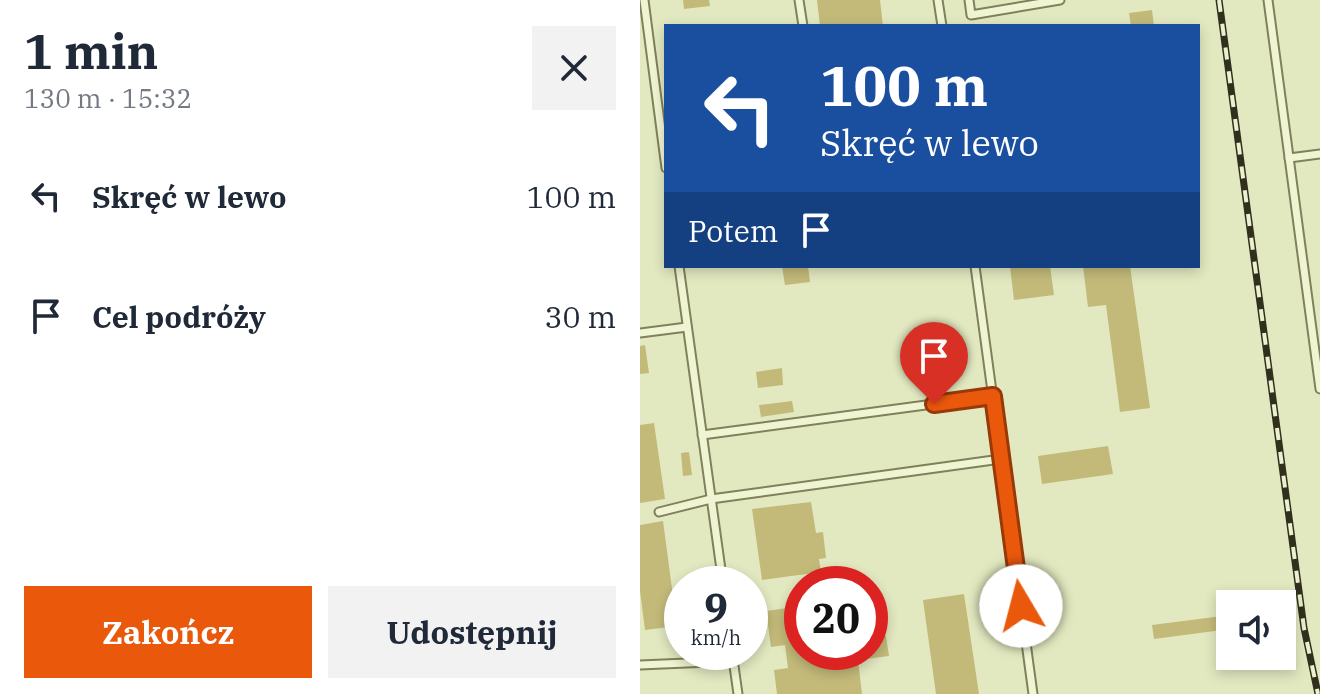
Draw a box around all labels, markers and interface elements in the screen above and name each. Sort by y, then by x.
text: 1 min [24,20,158,82]
button: close [532,26,616,110]
text: 100 m [820,49,988,121]
icon: left [688,56,792,160]
text: 130 m · 15:32 [24,81,192,115]
text: Skręć w lewo [820,119,1039,166]
icon: left [24,174,68,218]
text: Skręć w lewo [92,177,286,216]
text: 100 m [526,177,616,216]
icon: arrive [794,208,838,252]
text: Potem [688,211,778,250]
icon: arrive [24,294,68,338]
text: Cel podróży [92,297,266,336]
text: 30 m [544,297,616,336]
pin [900,322,968,404]
icon: arrive [912,334,956,378]
position arrow [979,564,1063,648]
speed limit sign: 20 [784,566,888,670]
text: 9 [704,582,728,634]
button: Zakończ [24,586,312,678]
button: Udostępnij [328,586,616,678]
map controls [1216,590,1296,670]
button: sound [1216,590,1296,670]
text: km/h [691,624,741,651]

